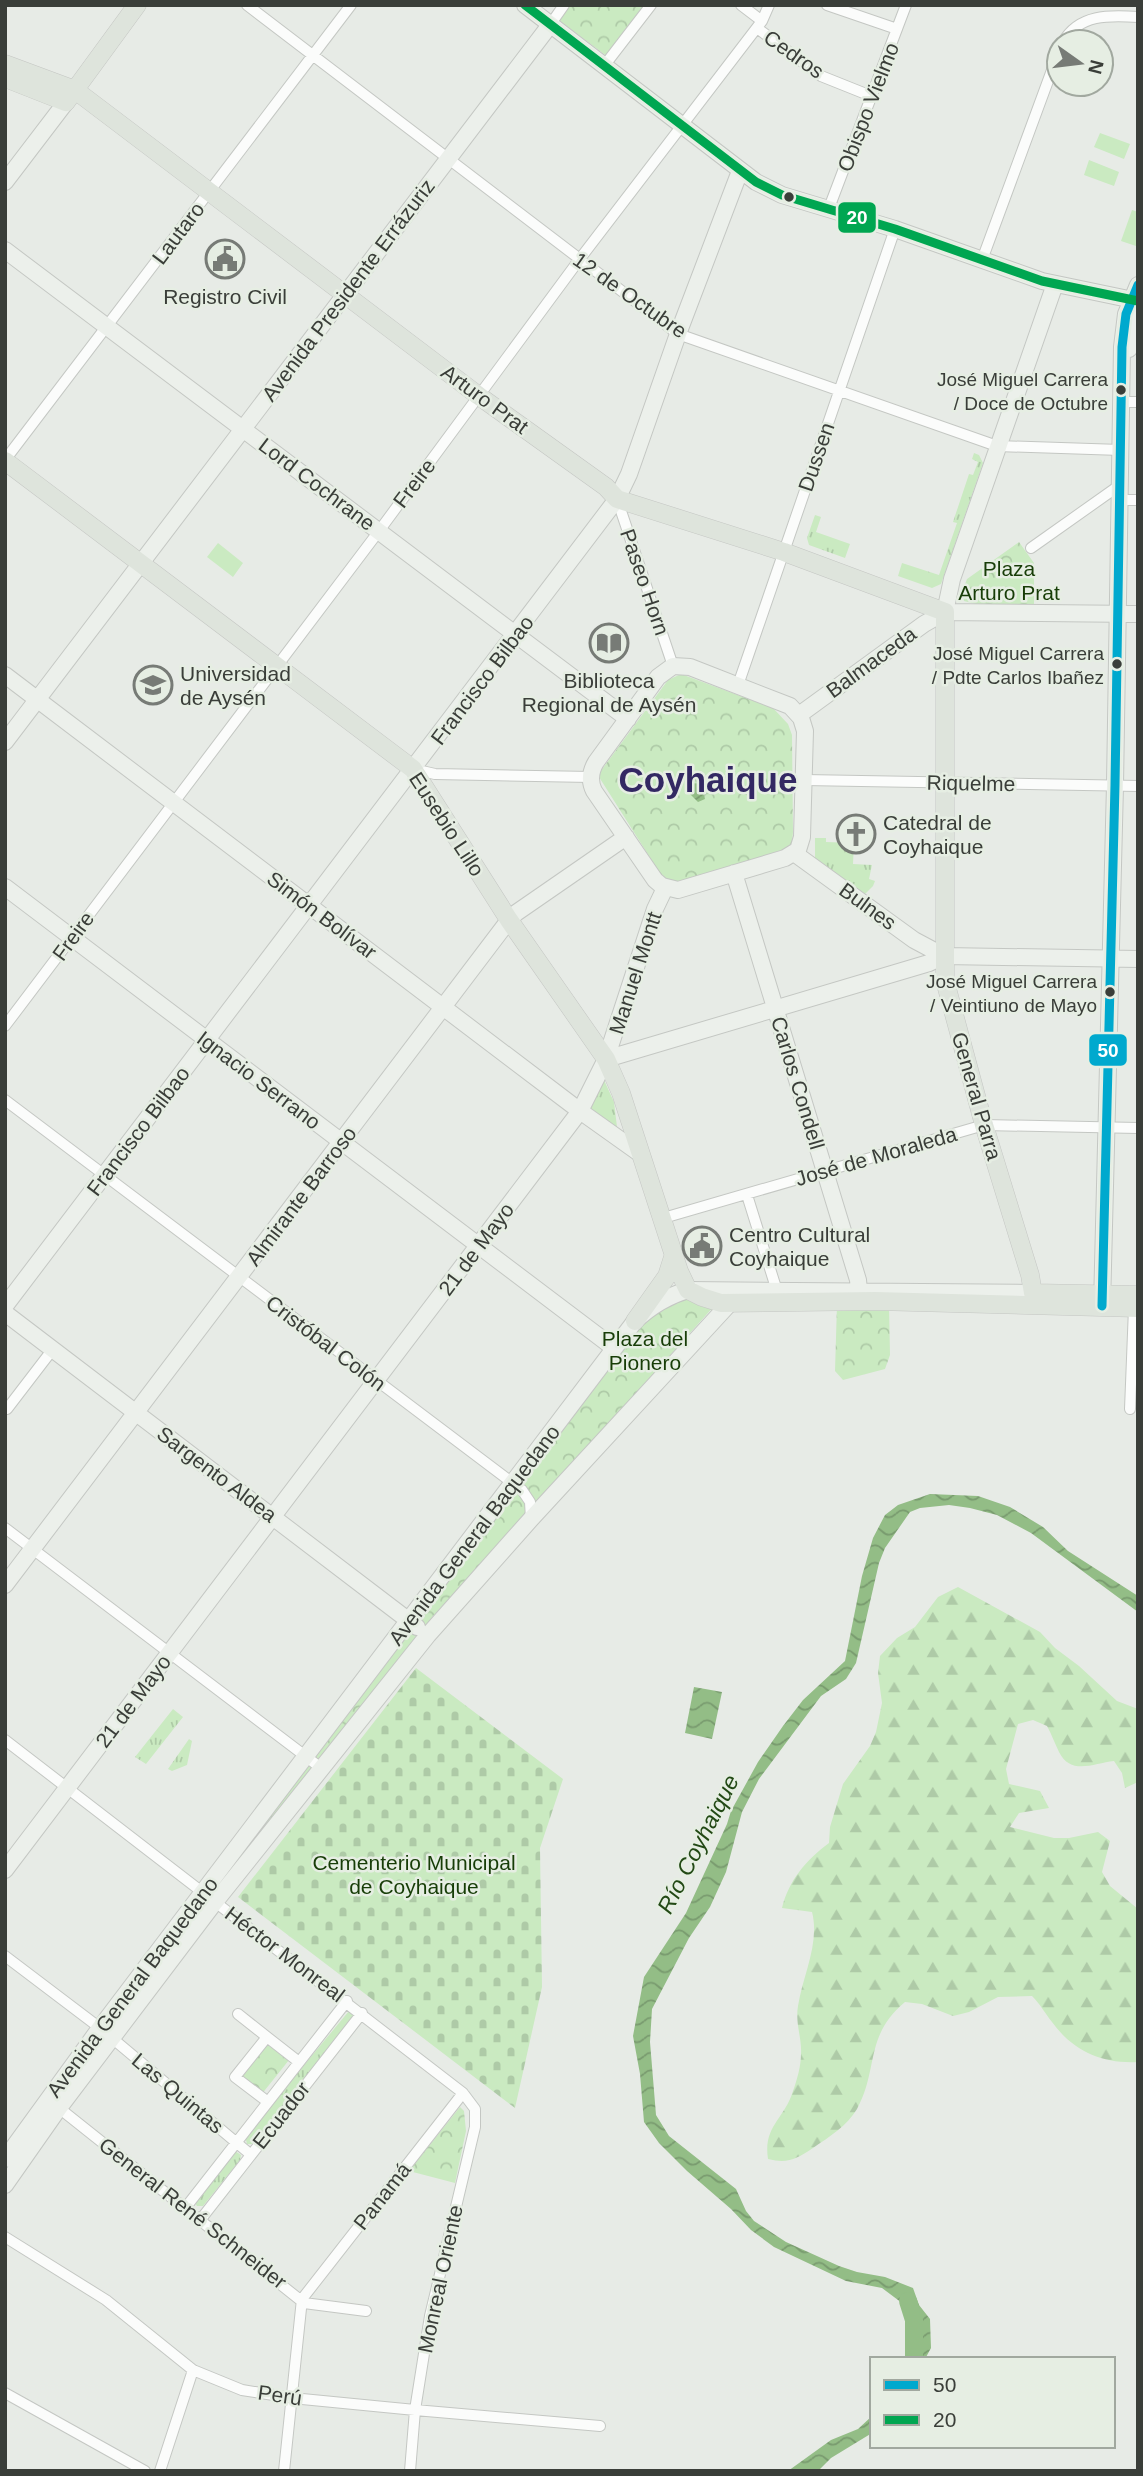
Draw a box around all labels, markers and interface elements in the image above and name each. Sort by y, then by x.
street label: Cedros [760,25,828,83]
north arrow [1045,28,1115,98]
street label: Obispo Vielmo [833,39,903,175]
text: N [1084,58,1108,76]
street label: Avenida Presidente Errázuriz [257,175,439,405]
unlabelled marker [782,190,796,204]
street label: Lautaro [147,198,209,268]
line badge: 20 [837,201,877,234]
text: 20 [846,207,868,228]
public building icon: Registro Civil [204,238,246,280]
street label: 12 de Octubre [569,247,691,343]
place label: Registro Civil [163,285,287,308]
street label: Arturo Prat [437,360,533,438]
place label: José Miguel Carrera / Doce de Octubre [937,369,1108,414]
marker: José Miguel Carrera / Doce de Octubre [1114,383,1128,397]
street label: Dussen [794,420,838,494]
street label: Lord Cochrane [255,433,379,535]
street label: Freire [388,454,440,512]
street label: Paseo Horn [616,526,674,638]
park label: Plaza Arturo Prat [958,557,1060,604]
street label: Francisco Bilbao [426,611,538,749]
library icon: Biblioteca Regional de Aysén [588,622,630,664]
street label: Balmaceda [822,622,921,702]
place label: José Miguel Carrera / Pdte Carlos Ibañez [932,643,1104,688]
marker: José Miguel Carrera / Pdte Carlos Ibañez [1110,657,1124,671]
place label: Universidad de Aysén [180,662,291,709]
school or university icon: Universidad de Aysén [132,664,174,706]
place label: Biblioteca Regional de Aysén [522,669,696,716]
district label: Coyhaique [619,760,797,799]
street label: Eusebio Lillo [405,768,489,880]
street label: Riquelme [926,771,1016,795]
place label: Catedral de Coyhaique [883,811,992,858]
church icon: Catedral de Coyhaique [835,813,877,855]
street label: Simón Bolívar [263,866,381,964]
street label: Bulnes [835,878,901,934]
street label: Freire [48,907,98,965]
street label: Manuel Montt [604,909,666,1037]
place label: José Miguel Carrera / Veintiuno de Mayo [926,971,1097,1016]
marker: José Miguel Carrera / Veintiuno de Mayo [1103,985,1117,999]
street label: Carlos Condell [767,1014,829,1152]
street label: Ignacio Serrano [193,1026,325,1134]
street label: General Parra [948,1029,1006,1163]
line badge: 50 [1088,1033,1128,1067]
text: 50 [1097,1040,1119,1061]
street label: Francisco Bilbao [82,1062,194,1200]
street label: Almirante Barroso [241,1122,361,1270]
street label: José de Moraleda [793,1122,960,1190]
street label: 21 de Mayo [434,1198,518,1300]
place label: Centro Cultural Coyhaique [729,1223,870,1270]
public building icon: Centro Cultural Coyhaique [681,1225,723,1267]
street label: Cristóbal Colón [262,1291,390,1395]
park label: Plaza del Pionero [602,1327,688,1374]
street label: Avenida General Baquedano [384,1421,564,1649]
street label: Sargento Aldea [153,1422,282,1527]
street label: 21 de Mayo [91,1650,175,1752]
water label: Río Coyhaique [652,1770,744,1918]
park label: Cementerio Municipal de Coyhaique [312,1851,516,1898]
street label: Avenida General Baquedano [42,1873,222,2101]
street label: Héctor Monreal [221,1902,349,2006]
street label: Las Quintas [128,2048,228,2138]
street label: Ecuador [248,2077,314,2153]
street label: General René Schneider [95,2133,291,2293]
street label: Panamá [349,2158,415,2234]
street label: Monreal Oriente [413,2203,467,2355]
legend [870,2357,1115,2448]
text: 50 [933,2373,956,2396]
street label: Perú [256,2381,304,2409]
text: 20 [933,2408,956,2431]

